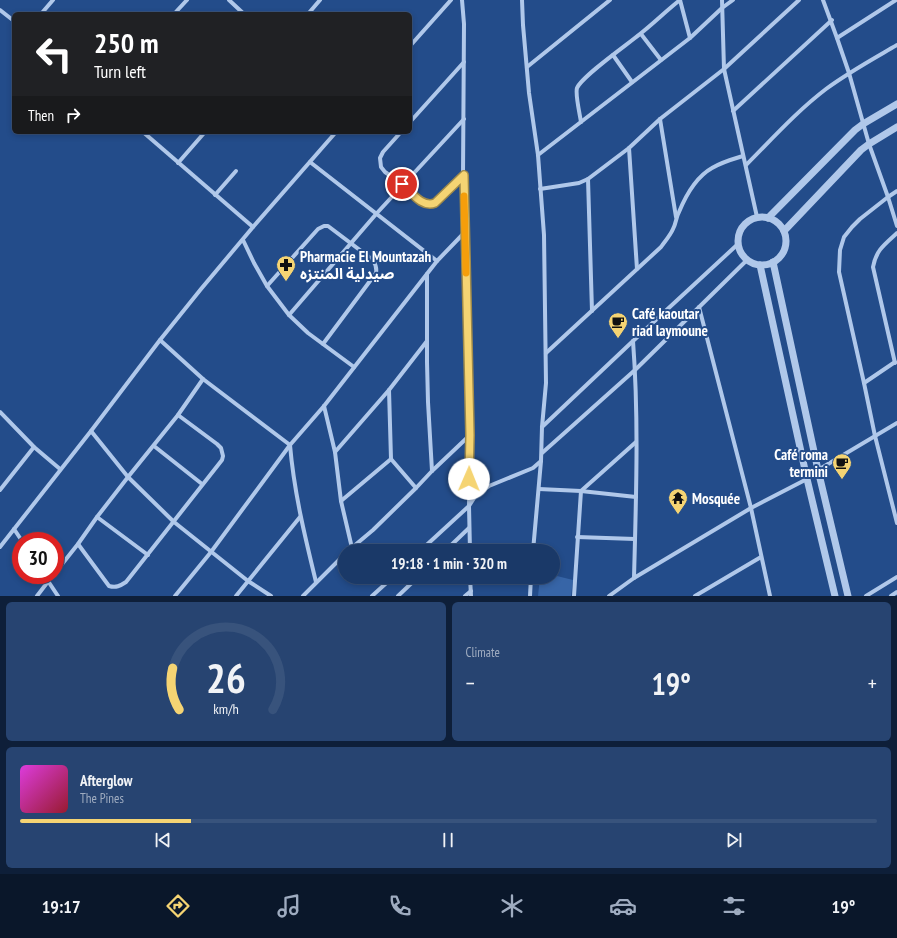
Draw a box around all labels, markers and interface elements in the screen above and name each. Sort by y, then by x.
text: 250 m [94,24,158,61]
icon: left [28,28,80,80]
text: Turn left [94,60,146,83]
icon: right [62,104,84,126]
text: Then [28,106,54,125]
pin [385,167,419,201]
icon: arrive [391,173,413,195]
place label: Pharmacie El Mountazah صيدلية المنتزه [300,247,431,283]
pharmacy icon: Pharmacie El Mountazah صيدلية المنتزه [275,254,297,282]
place label: Café kaoutar riad laymoune [632,304,708,340]
cafe icon: Café kaoutar riad laymoune [607,311,629,339]
place label: Café roma termini [774,445,828,481]
cafe icon: Café roma termini [831,452,853,480]
position arrow [448,458,490,500]
temple icon: Mosquée [667,487,689,515]
place label: Mosquée [692,489,740,508]
speed limit sign: 30 [12,532,64,584]
text: 19:18 · 1 min · 320 m [391,554,507,573]
text: Climate [466,644,500,661]
text: 26 [206,650,246,703]
text: 19° [651,664,691,703]
text: − [466,669,475,697]
text: + [868,669,877,697]
text: km/h [213,698,238,717]
text: Afterglow [80,771,132,790]
text: The Pines [80,790,124,807]
icon: previous [152,829,174,851]
icon: pause [437,829,459,851]
icon: next [723,829,745,851]
icon: directions [164,892,192,920]
icon: music [275,892,303,920]
icon: phone [386,892,414,920]
icon: climate [498,892,526,920]
icon: car [609,892,637,920]
icon: filters [720,892,748,920]
text: 19:17 [42,895,81,918]
text: 19° [832,895,855,918]

